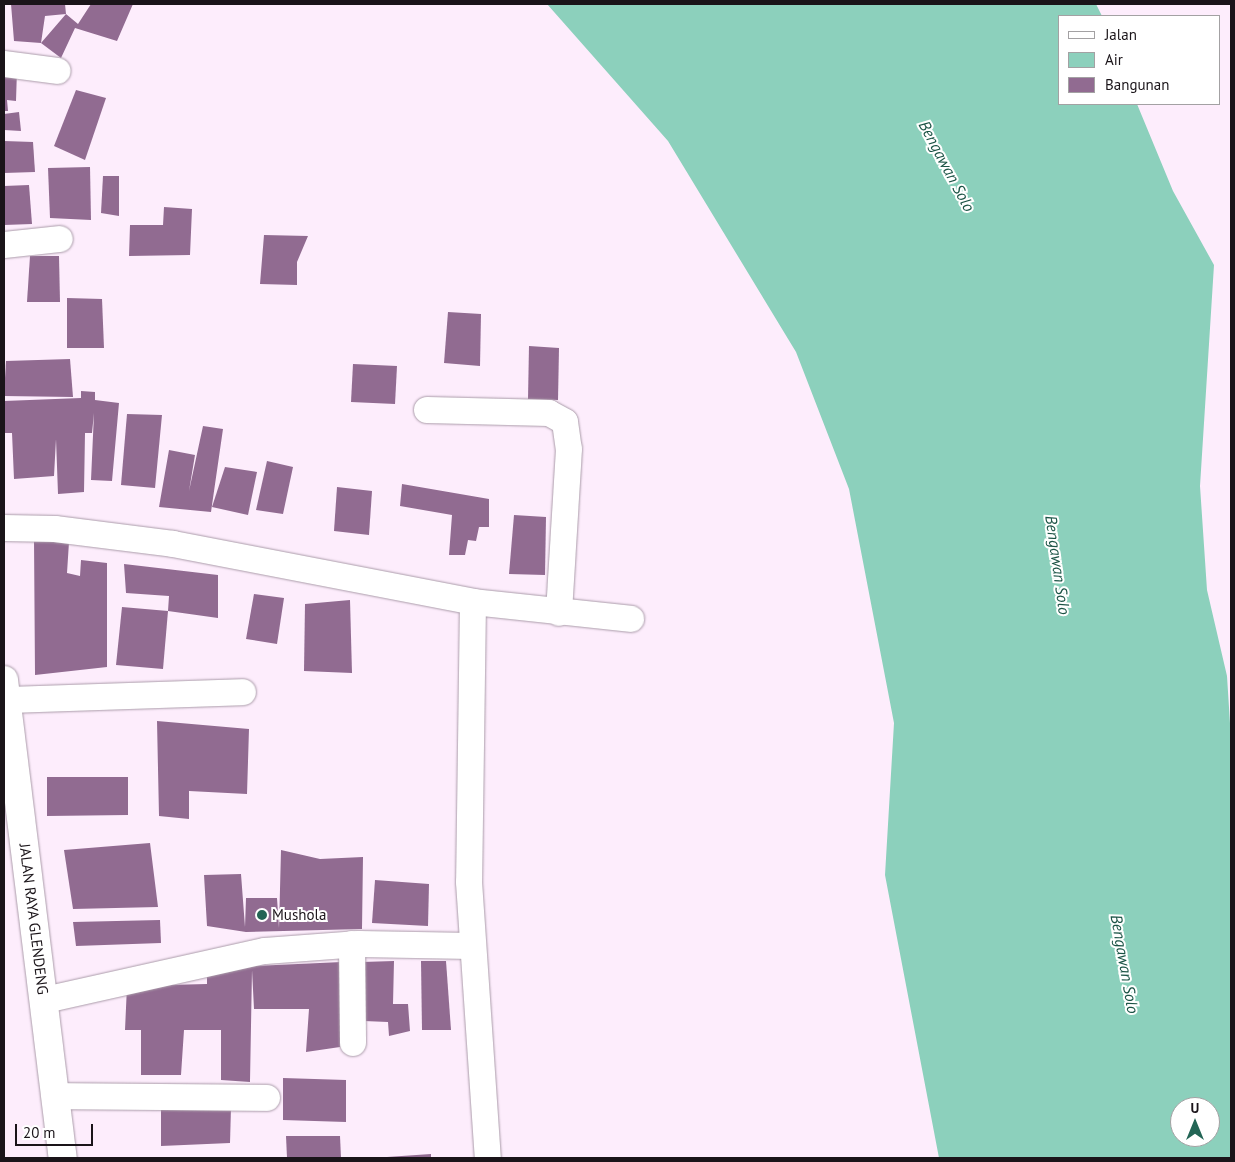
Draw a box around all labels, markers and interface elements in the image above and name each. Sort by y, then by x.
legend [1058,15,1220,105]
text: Jalan [1105,25,1137,44]
text: Air [1105,50,1123,69]
text: Bangunan [1105,75,1169,94]
water label: Bengawan Solo [915,117,979,215]
water label: Bengawan Solo [1042,514,1074,616]
street label: JALAN RAYA GLENDENG [16,842,52,996]
place label: Mushola [272,906,326,924]
marker: Mushola [256,909,268,921]
water label: Bengawan Solo [1107,913,1143,1015]
north arrow [1170,1097,1220,1147]
text: U [1191,1099,1199,1117]
scale bar [18,1114,95,1146]
text: 20 m [23,1123,56,1142]

